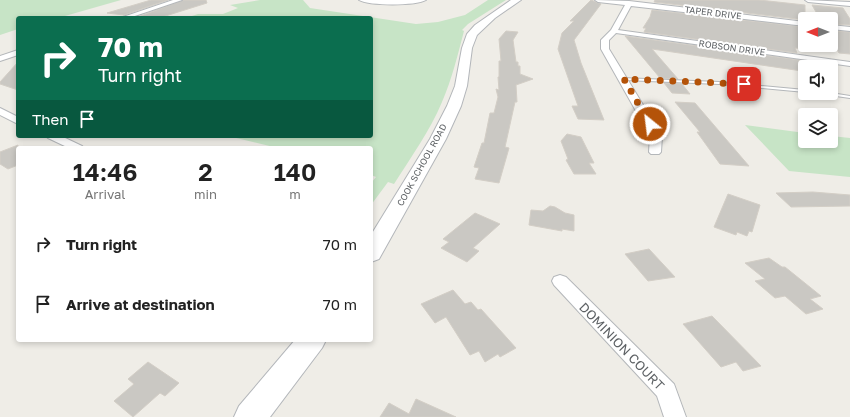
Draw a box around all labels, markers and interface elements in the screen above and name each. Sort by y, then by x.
street label: TAPER DRIVE [684,4,742,21]
north arrow [798,12,838,52]
map controls [798,12,838,148]
text: 70 m [98,30,163,63]
icon: right [32,32,84,84]
street label: ROBSON DRIVE [698,37,766,58]
button: sound [798,60,838,100]
text: Turn right [98,64,182,86]
pin [727,67,761,101]
icon: arrive [733,73,755,95]
position arrow [629,103,671,145]
icon: arrive [76,108,98,130]
button: layers [798,108,838,148]
text: Then [32,110,68,128]
street label: COOK SCHOOL ROAD [394,122,449,208]
text: 14:46 [73,157,137,186]
text: 2 [198,157,213,186]
text: 140 [274,157,316,186]
text: Arrival [85,186,125,202]
text: min [194,186,217,202]
text: m [289,186,301,202]
icon: right [32,233,54,255]
text: Turn right [66,235,137,253]
text: 70 m [323,235,357,253]
icon: arrive [32,293,54,315]
text: Arrive at destination [66,295,215,313]
text: 70 m [323,295,357,313]
street label: DOMINION COURT [576,299,668,393]

